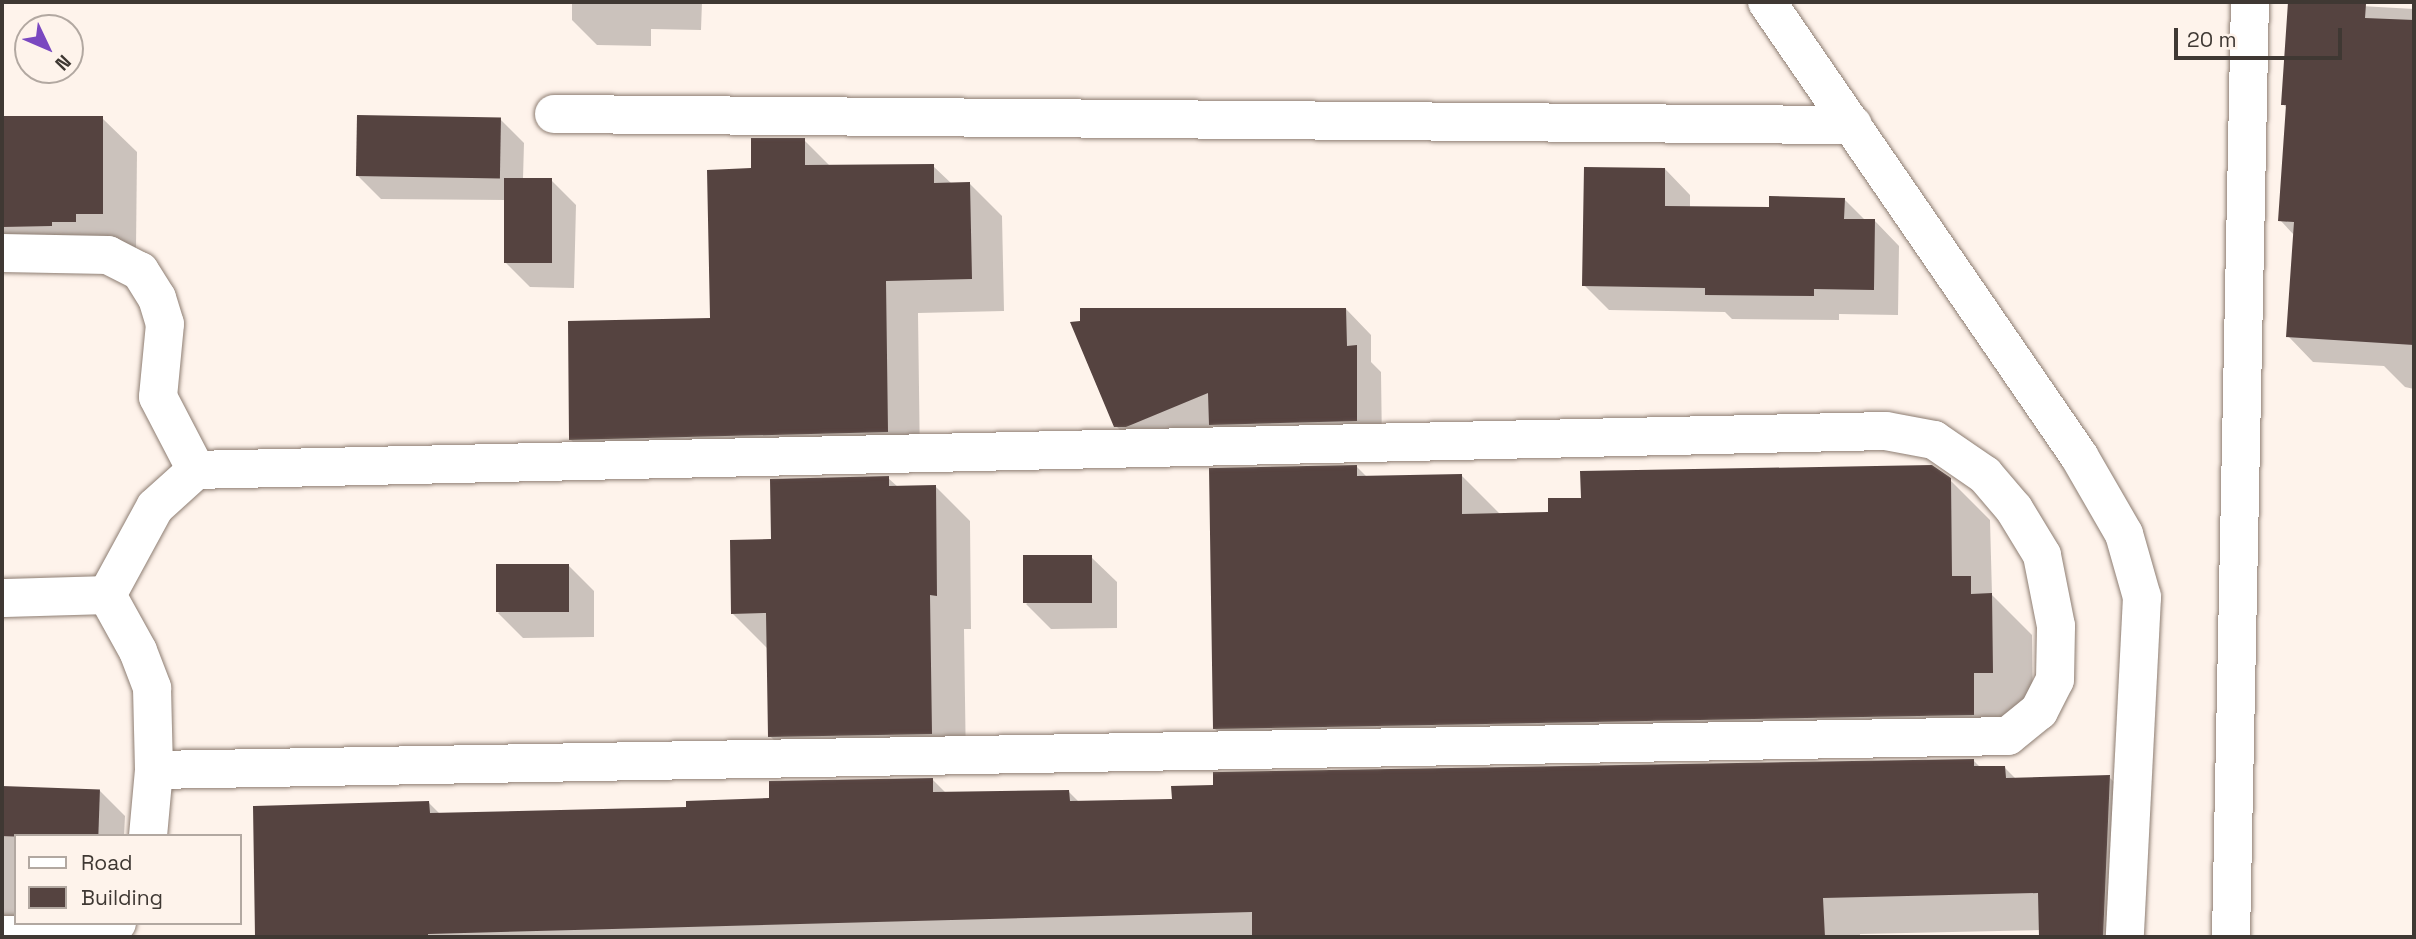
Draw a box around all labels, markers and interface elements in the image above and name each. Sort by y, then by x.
north arrow [14,14,84,84]
scale bar [2178,14,2346,58]
text: 20 m [2187,26,2237,53]
text: N [50,49,76,76]
legend [14,834,242,925]
text: Road [81,849,133,876]
text: Building [81,884,163,911]

